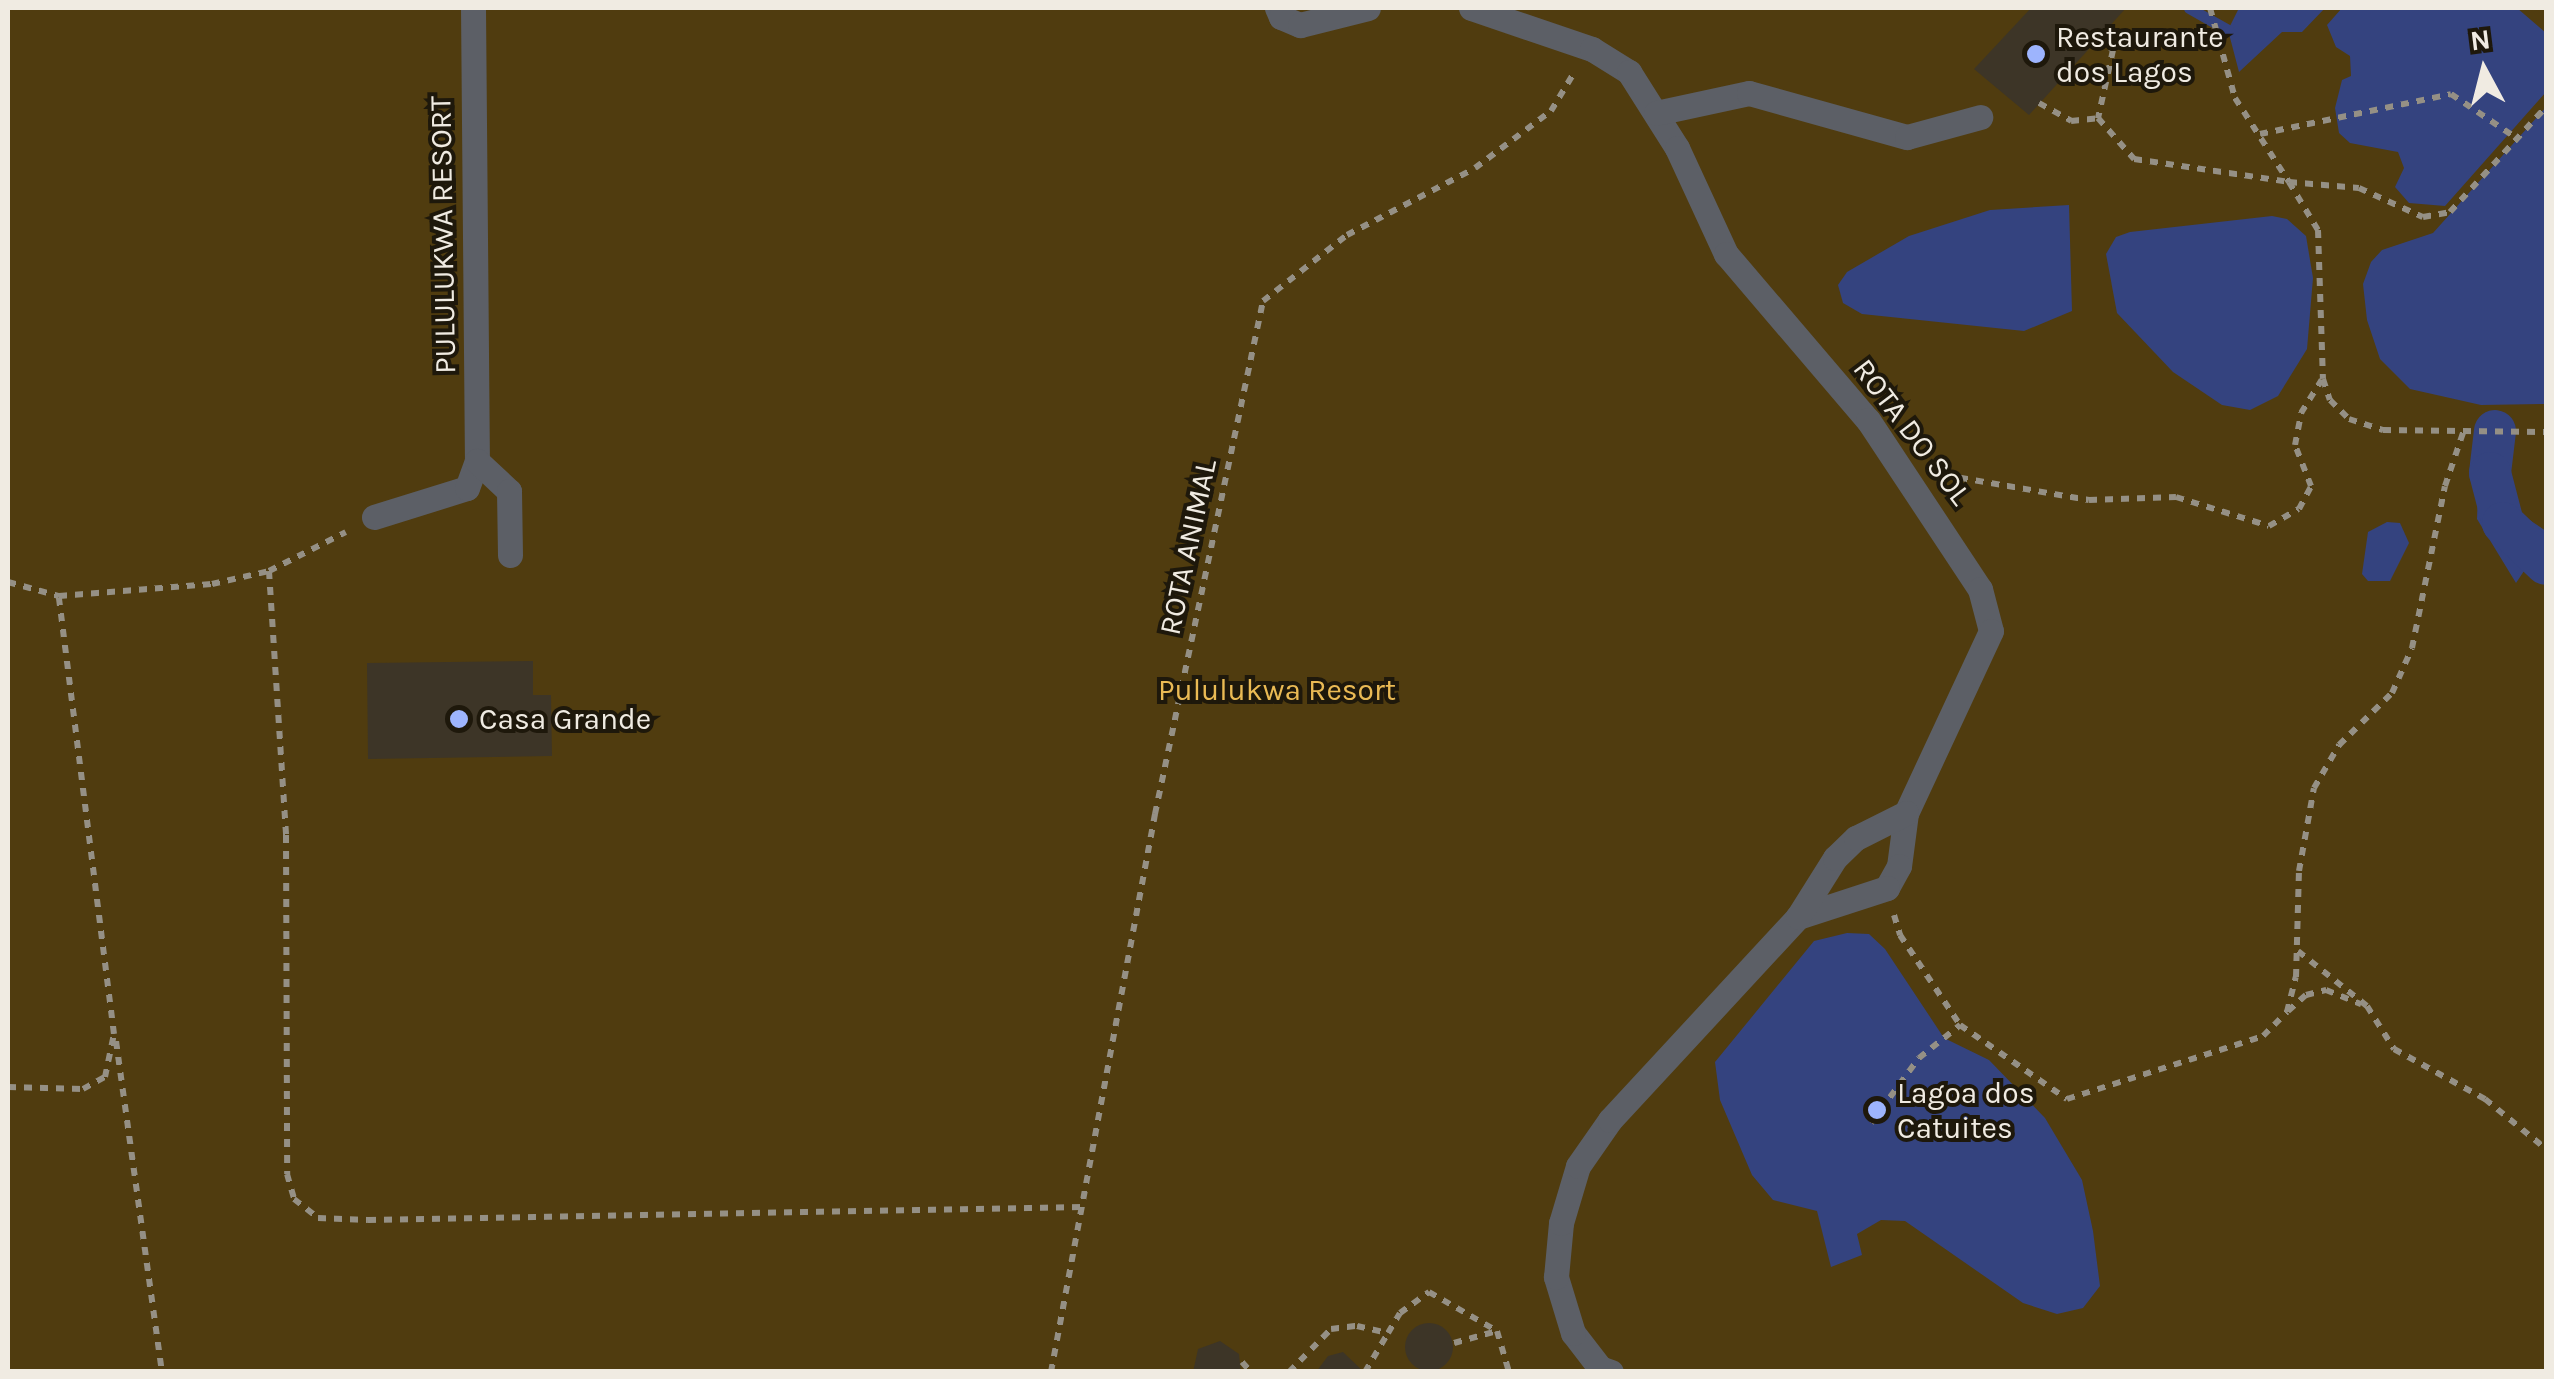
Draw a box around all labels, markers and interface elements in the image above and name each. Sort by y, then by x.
place label: Restaurante dos Lagos [2056,19,2224,90]
north arrow [2434,20,2534,120]
text: N [2468,22,2492,57]
marker: Restaurante dos Lagos [2025,43,2047,65]
street label: PULULUKWA RESORT [423,96,463,374]
street label: ROTA DO SOL [1845,352,1979,512]
street label: ROTA ANIMAL [1152,456,1224,638]
park label: Pululukwa Resort [1158,672,1396,708]
place label: Casa Grande [479,701,651,737]
marker: Casa Grande [448,708,470,730]
place label: Lagoa dos Catuites [1897,1075,2034,1146]
marker: Lagoa dos Catuites [1866,1099,1888,1121]

